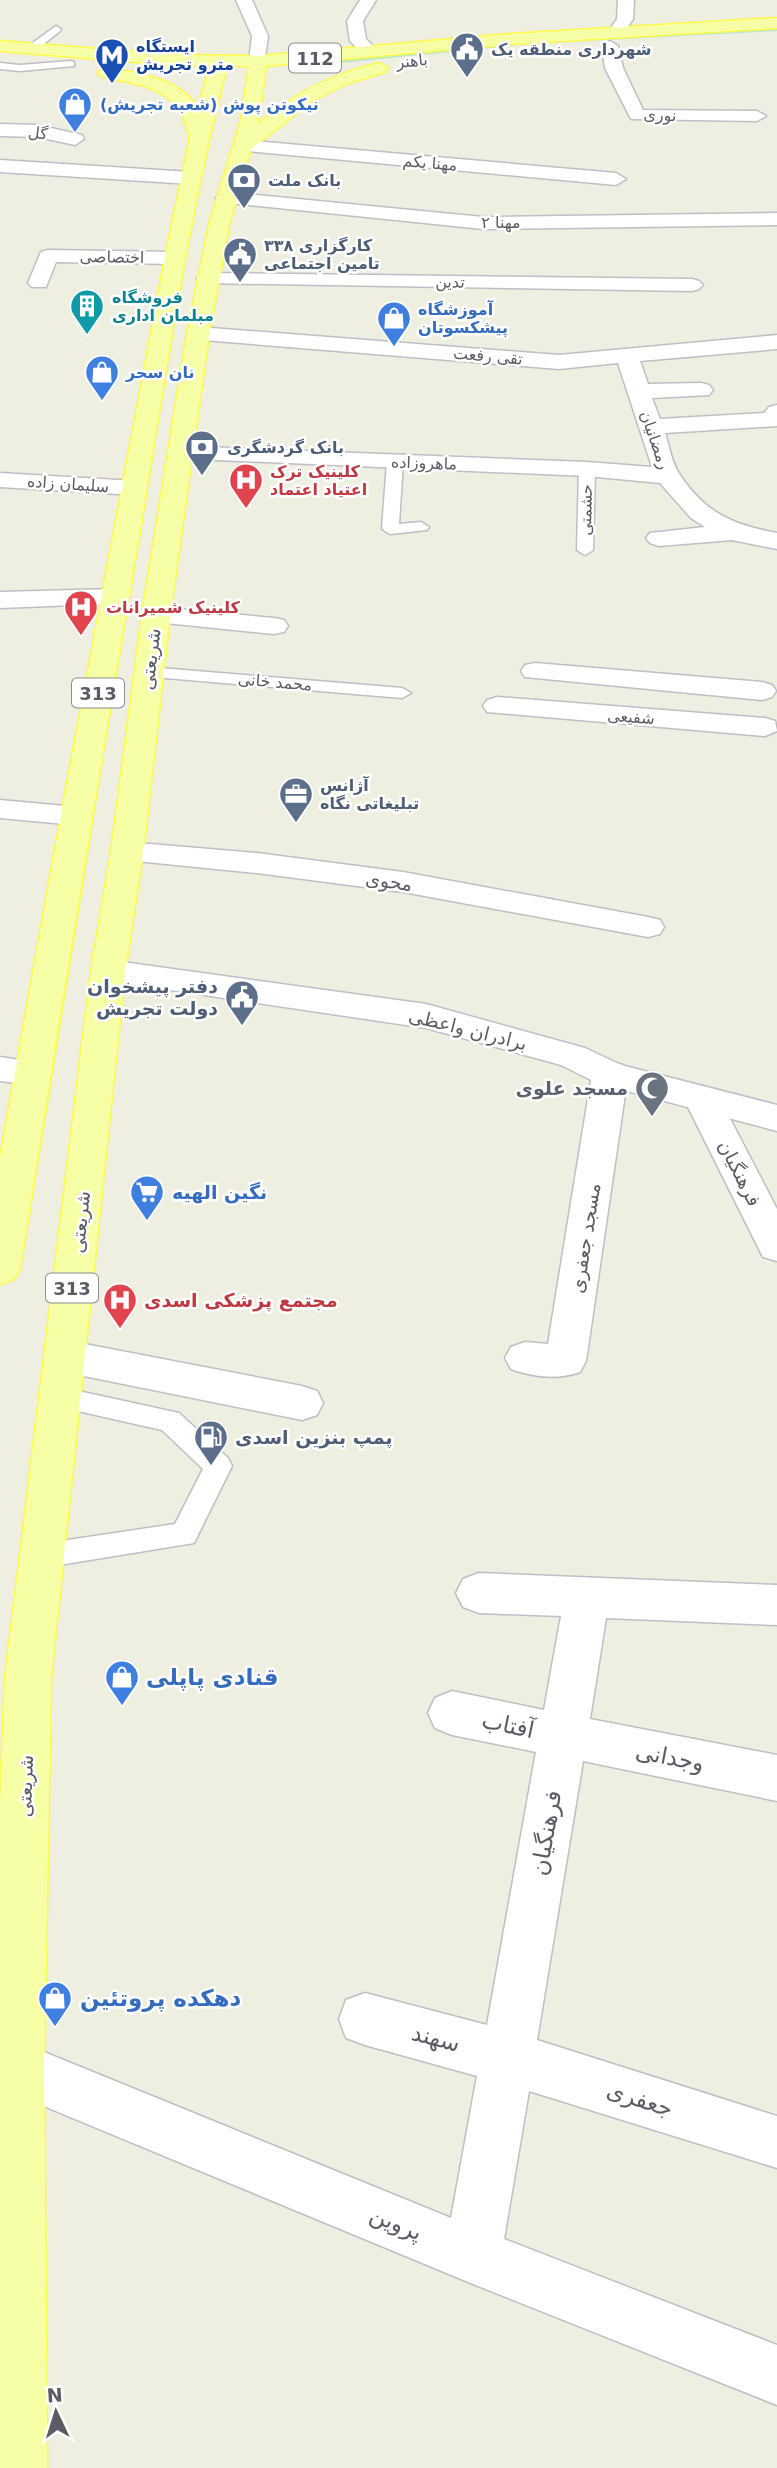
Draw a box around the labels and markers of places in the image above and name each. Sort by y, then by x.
public building icon: شهرداری منطقه یک [448,30,486,79]
metro station icon: ایستگاه مترو تجریش [93,36,131,85]
place label: ایستگاه مترو تجریش [136,37,234,74]
place label: شهرداری منطقه یک [491,40,652,59]
shop icon: نیکوتن پوش (شعبه تجریش) [56,85,94,134]
place label: نیکوتن پوش (شعبه تجریش) [100,95,319,115]
bank icon: بانک ملت [225,161,263,210]
place label: بانک ملت [268,171,341,190]
public building icon: کارگزاری ٣٣٨ تامین اجتماعی [221,235,259,284]
place label: کارگزاری ٣٣٨ تامین اجتماعی [264,236,380,273]
building icon: فروشگاه مبلمان اداری [68,287,106,336]
place label: فروشگاه مبلمان اداری [112,288,214,325]
shop icon: آموزشگاه پیشکسوتان [375,299,413,348]
place label: آموزشگاه پیشکسوتان [418,299,508,338]
shop icon: نان سحر [83,353,121,402]
place label: نان سحر [125,363,194,382]
bank icon: بانک گردشگری [183,428,221,477]
place label: بانک گردشگری [227,438,344,457]
hospital icon: کلینیک ترک اعتیاد اعتماد [227,461,265,510]
place label: کلینیک ترک اعتیاد اعتماد [270,462,367,499]
hospital icon: کلینیک شمیرانات [62,588,100,637]
place label: کلینیک شمیرانات [106,598,241,617]
office icon: آژانس تبلیغاتی نگاه [277,775,315,824]
place label: آژانس تبلیغاتی نگاه [320,775,419,813]
place label: دفتر پیشخوان دولت تجریش [87,975,218,1020]
public building icon: دفتر پیشخوان دولت تجریش [223,978,261,1027]
mosque icon: مسجد علوی [633,1069,671,1118]
place label: مسجد علوی [516,1077,628,1100]
supermarket icon: نگین الهیه [128,1173,166,1222]
place label: نگین الهیه [172,1181,267,1204]
hospital icon: مجتمع پزشکی اسدی [101,1281,139,1330]
place label: مجتمع پزشکی اسدی [144,1289,338,1312]
fuel station icon: پمپ بنزین اسدی [192,1418,230,1467]
place label: پمپ بنزین اسدی [235,1426,393,1449]
shop icon: قنادی پاپلی [103,1658,141,1707]
place label: قنادی پاپلی [146,1664,279,1691]
shop icon: دهکده پروتئین [36,1979,74,2028]
place label: دهکده پروتئین [80,1985,242,2012]

